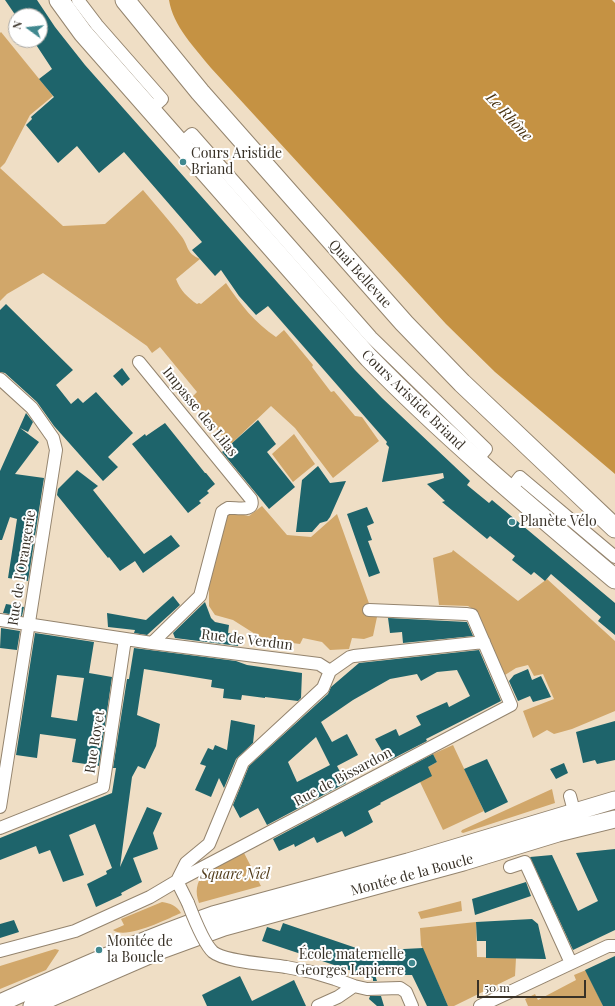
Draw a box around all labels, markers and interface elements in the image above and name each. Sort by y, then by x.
north arrow [8,8,48,48]
text: N [9,19,25,31]
water label: Le Rhône [482,89,536,145]
place label: Cours Aristide Briand [191,146,282,178]
marker: Cours Aristide Briand [178,157,188,167]
street label: Quai Bellevue [325,236,395,312]
street label: Cours Aristide Briand [358,346,468,454]
street label: Impasse des Lilas [159,364,241,460]
street label: Rue de l'Orangerie [5,509,39,627]
place label: Planète Vélo [520,514,597,530]
marker: Planète Vélo [507,517,517,527]
street label: Rue de Verdun [200,626,294,654]
street label: Rue Royet [82,709,108,775]
street label: Rue de Bissardon [291,744,395,810]
street label: Montée de la Boucle [349,851,475,899]
park label: Square Niel [200,867,270,883]
place label: Montée de la Boucle [107,934,173,966]
marker: Montée de la Boucle [94,945,104,955]
place label: École maternelle Georges Lapierre [295,947,404,980]
marker: École maternelle Georges Lapierre [407,958,417,968]
scale bar [479,972,588,998]
text: 50 m [484,979,510,995]

